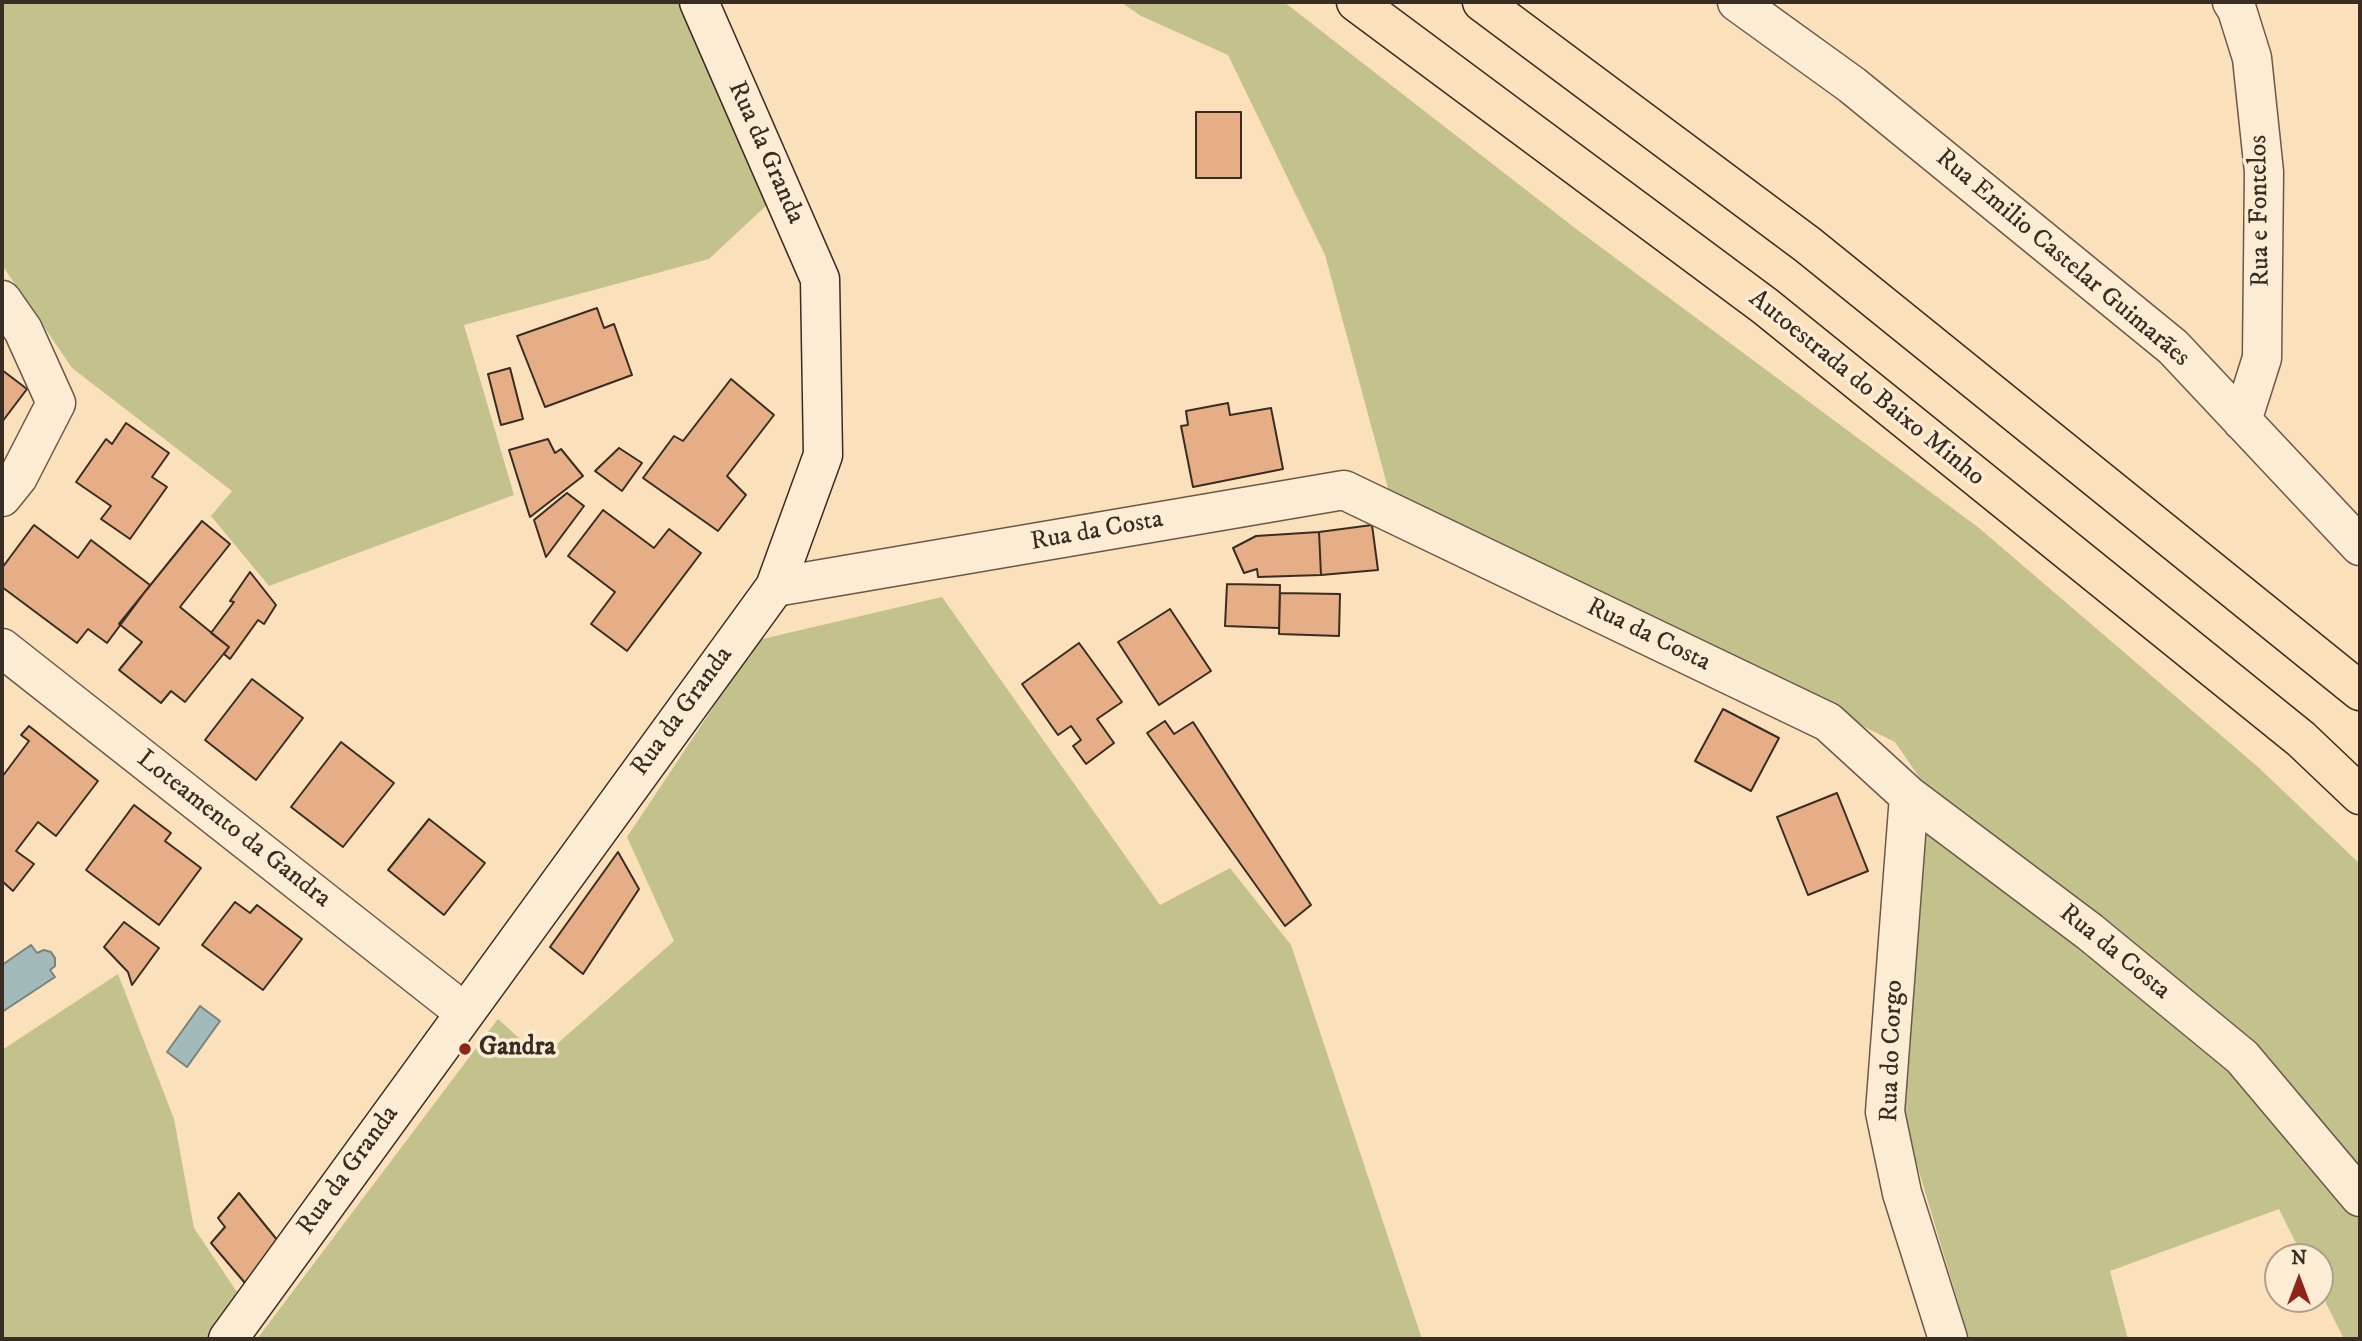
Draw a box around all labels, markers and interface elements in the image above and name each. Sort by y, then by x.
street label: Rua da Granda [720,77,810,229]
street label: Rua e Fontelos [2244,135,2278,287]
street label: Rua Emilio Castelar Guimarães [1929,143,2195,375]
street label: Autoestrada do Baixo Minho [1742,284,1990,494]
street label: Rua da Costa [1028,505,1166,559]
street label: Rua da Costa [1581,593,1715,679]
street label: Rua da Granda [626,641,740,783]
street label: Loteamento da Gandra [130,745,336,915]
street label: Rua da Costa [2052,899,2176,1007]
street label: Rua do Corgo [1875,979,1911,1123]
place label: Gandra [479,1033,555,1065]
marker: Gandra [457,1041,473,1057]
street label: Rua da Granda [292,1100,406,1242]
north arrow [2264,1243,2334,1313]
text: N [2291,1247,2307,1270]

